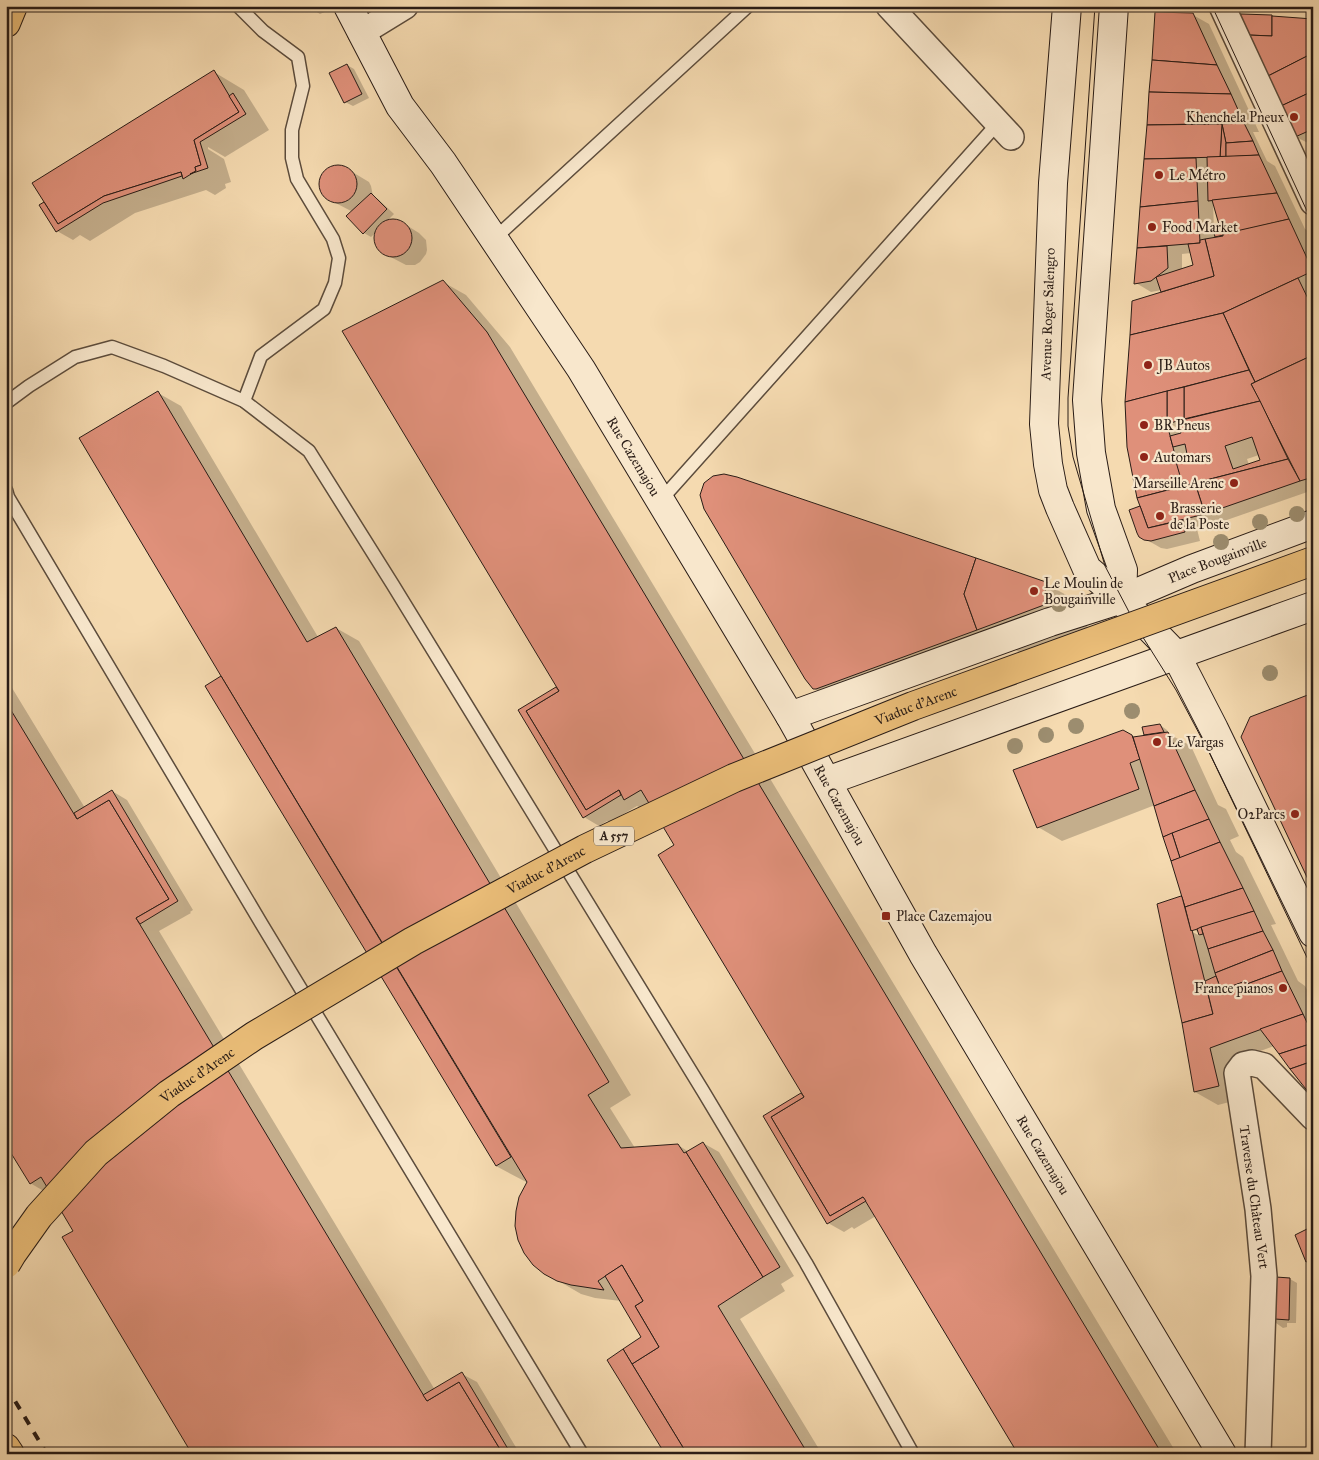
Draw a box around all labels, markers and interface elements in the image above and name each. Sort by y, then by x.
place label: Khenchela Pneux [1186,109,1285,126]
marker: Khenchela Pneux [1288,111,1300,123]
place label: Le Métro [1169,167,1226,184]
marker: Le Métro [1153,169,1165,181]
place label: Food Market [1162,219,1238,236]
marker: Food Market [1146,221,1158,233]
street label: Avenue Roger Salengro [1037,247,1059,382]
place label: JB Autos [1156,357,1210,375]
marker: JB Autos [1142,359,1154,371]
street label: Rue Cazemajou [603,414,664,500]
place label: BR Pneus [1154,417,1210,434]
marker: BR Pneus [1138,419,1150,431]
place label: Automars [1153,449,1211,466]
marker: Automars [1138,451,1150,463]
place label: Marseille Arenc [1133,475,1224,492]
marker: Marseille Arenc [1228,477,1240,489]
place label: Brasserie de la Poste [1170,500,1229,533]
marker: Brasserie de la Poste [1154,510,1166,522]
street label: Place Bougainville [1165,533,1269,587]
place label: Le Moulin de Bougainville [1044,575,1123,608]
marker: Le Moulin de Bougainville [1028,585,1040,597]
street label: Viaduc d'Arenc [871,682,959,729]
place label: Le Vargas [1167,734,1224,751]
marker: Le Vargas [1151,736,1163,748]
street label: Rue Cazemajou [810,762,869,849]
place label: O2Parcs [1238,806,1285,823]
marker: O2Parcs [1289,808,1301,820]
road number: A 557 [594,826,634,846]
street label: Viaduc d'Arenc [503,842,588,898]
place label: Place Cazemajou [896,908,992,925]
marker: Place Cazemajou [880,910,892,922]
place label: France pianos [1194,980,1273,997]
marker: France pianos [1277,982,1289,994]
street label: Viaduc d'Arenc [155,1043,238,1107]
street label: Rue Cazemajou [1013,1112,1074,1198]
street label: Traverse du Château Vert [1236,1124,1272,1270]

